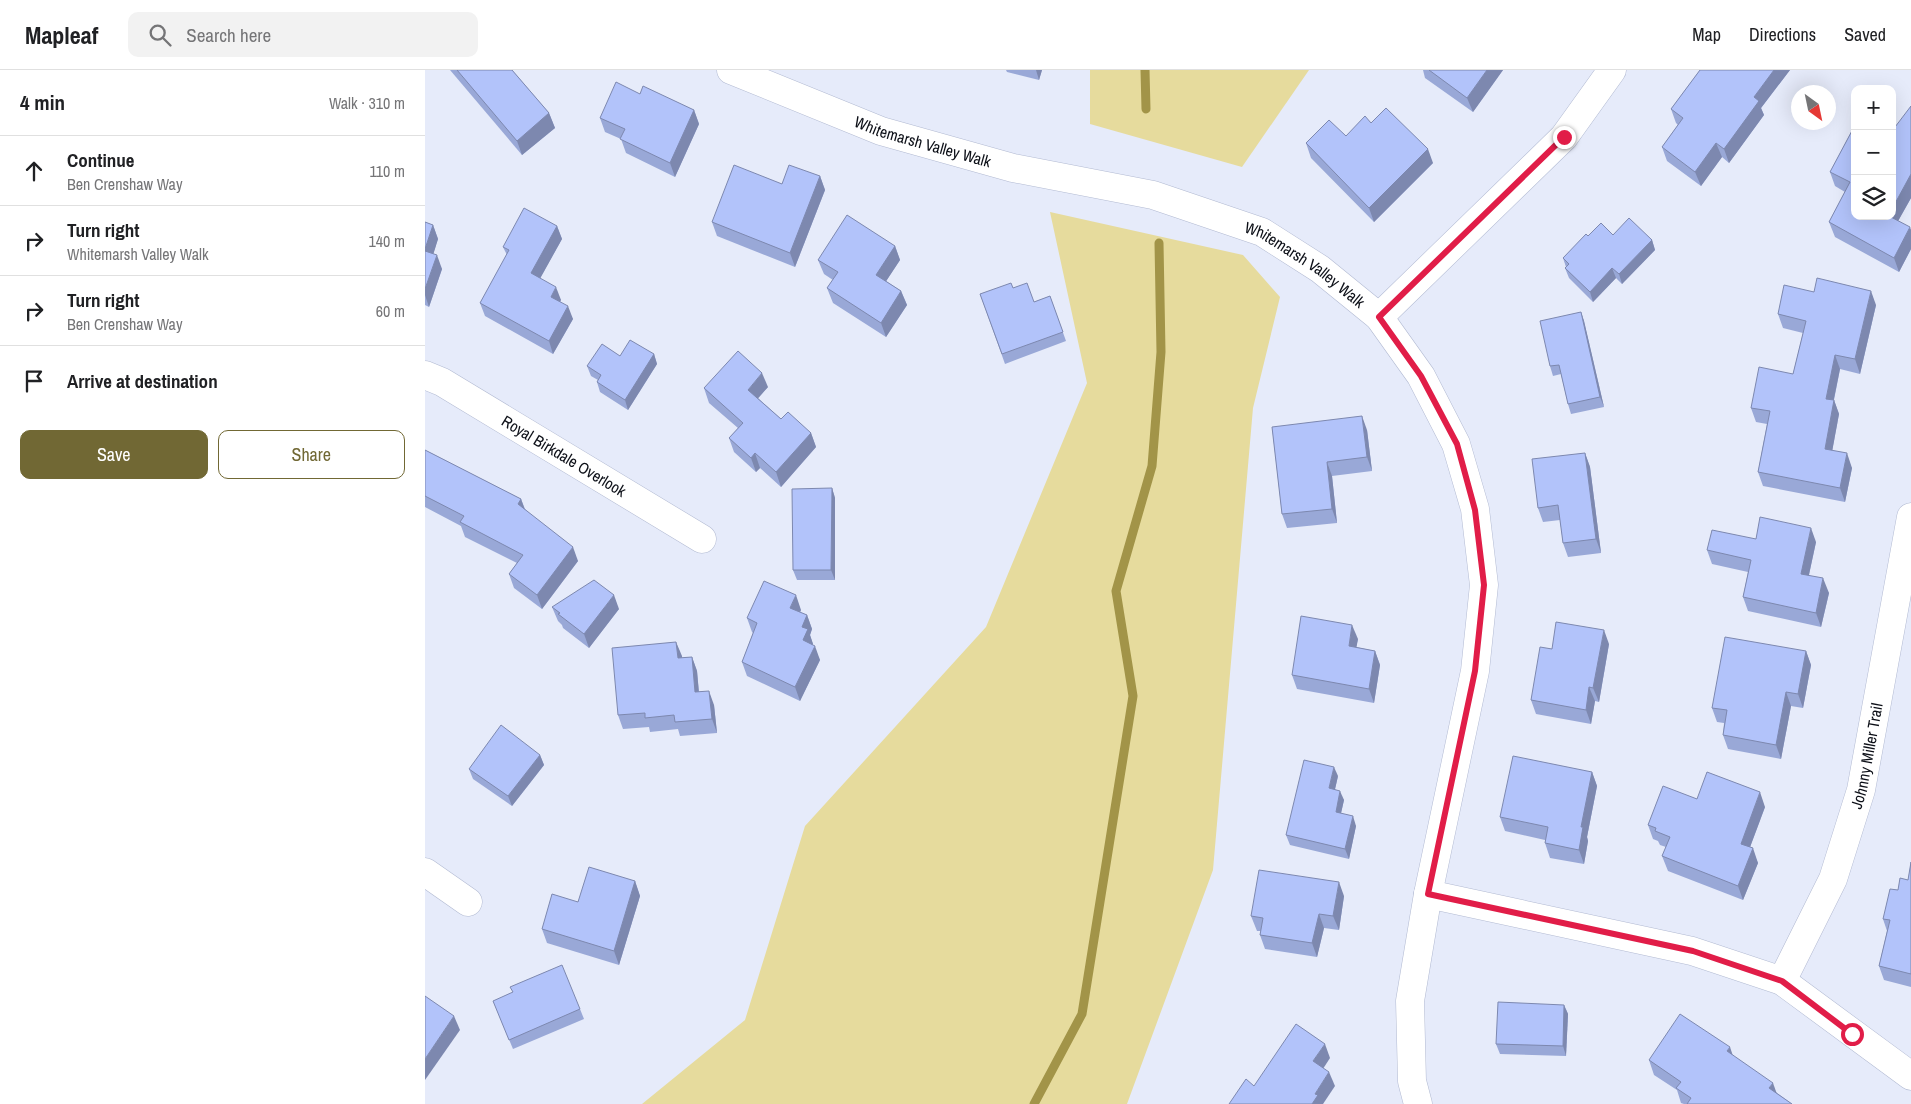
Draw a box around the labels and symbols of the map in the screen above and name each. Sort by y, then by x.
north arrow [1791,85,1836,130]
street label: Whitemarsh Valley Walk [851,110,994,172]
route end [1553,126,1576,149]
street label: Whitemarsh Valley Walk [1242,216,1370,313]
street label: Royal Birkdale Overlook [498,410,631,502]
street label: Johnny Miller Trail [1845,701,1888,811]
route start [1841,1023,1864,1046]

